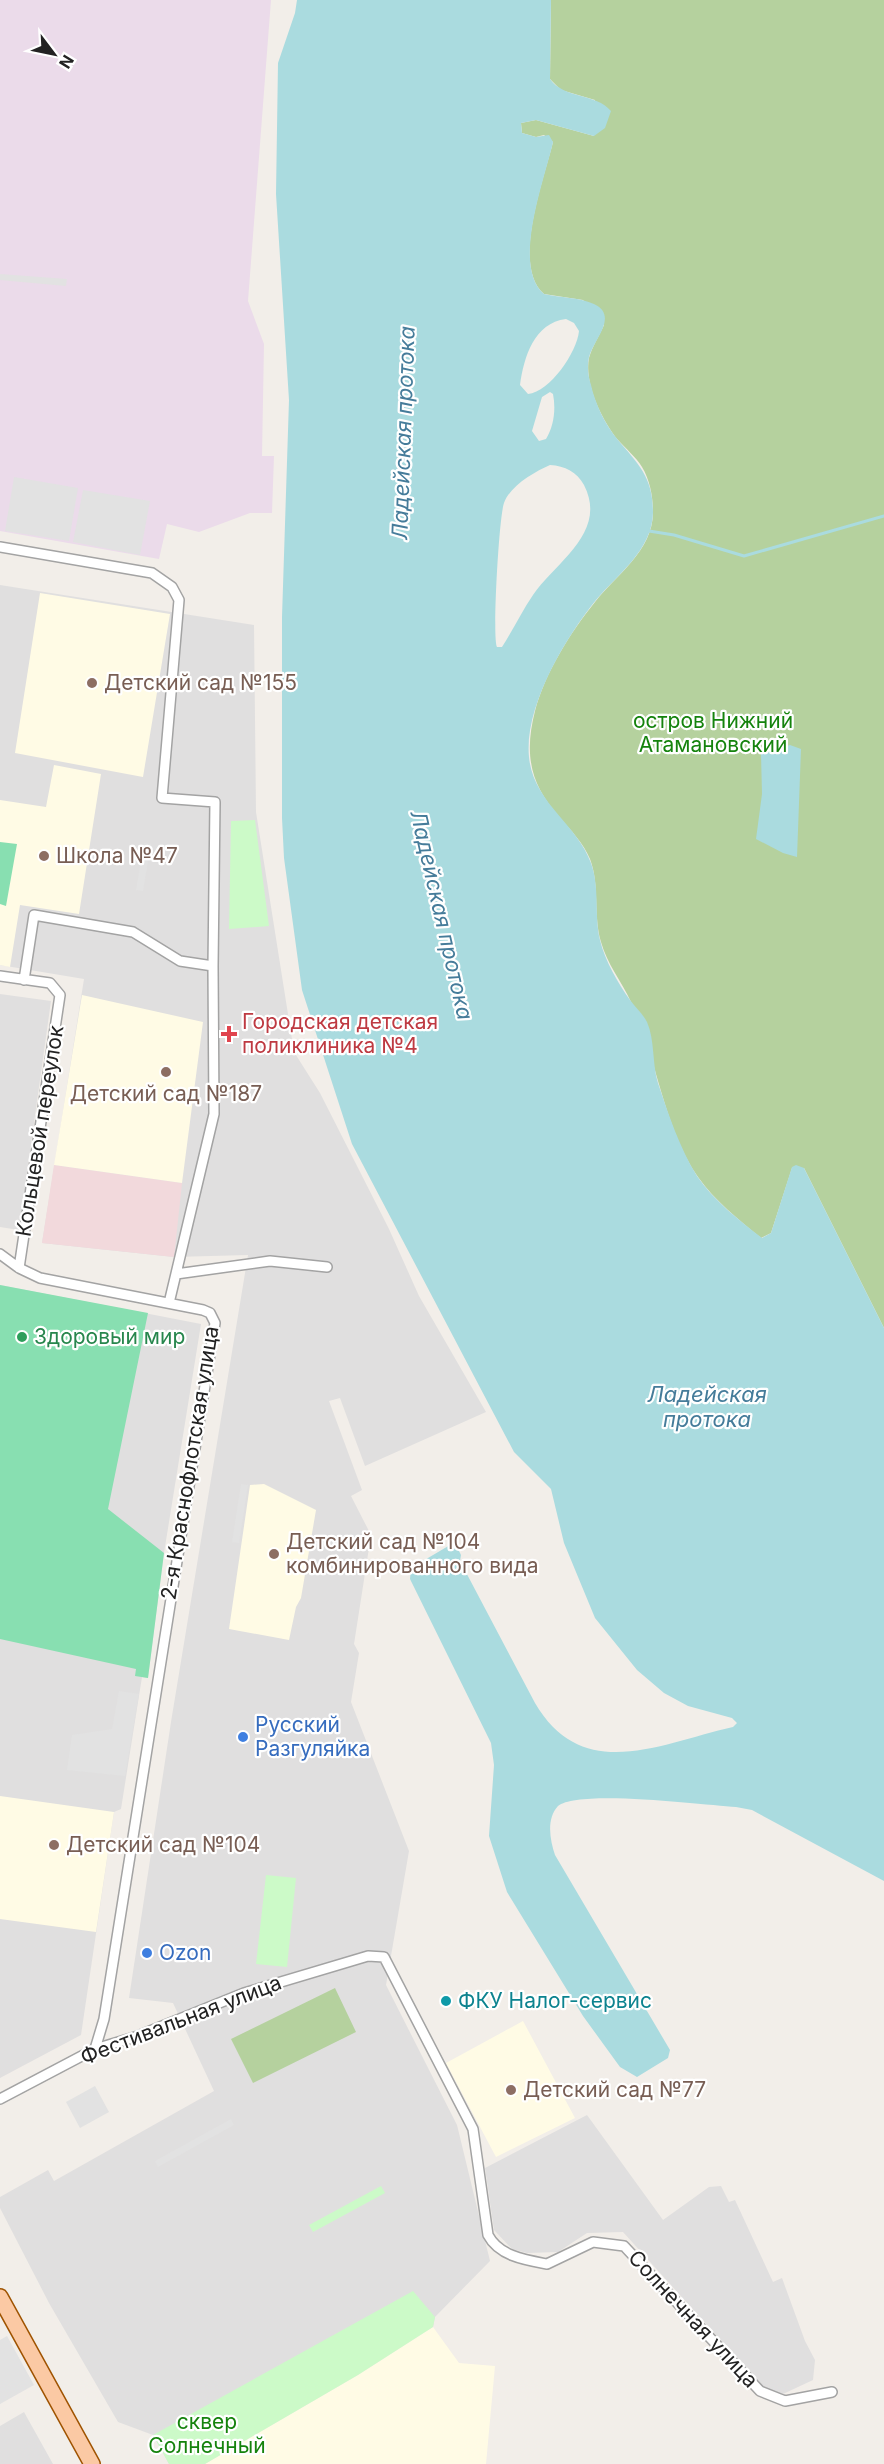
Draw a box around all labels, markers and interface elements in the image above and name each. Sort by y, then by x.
north arrow [24,24,84,84]
text: N [55,51,78,72]
water label: Ладейская протока [386,326,420,540]
place label: Детский сад №155 [104,670,297,695]
marker: Детский сад №155 [85,676,99,690]
park label: остров Нижний Атамановский [633,708,793,757]
water label: Ладейская протока [405,808,479,1022]
place label: Школа №47 [56,843,178,868]
marker: Школа №47 [37,849,51,863]
place label: Городская детская поликлиника №4 [242,1009,438,1058]
street label: Кольцевой переулок [10,1023,69,1238]
marker: Городская детская поликлиника №4 [220,1025,238,1043]
marker: Детский сад №187 [159,1065,173,1079]
place label: Детский сад №187 [70,1081,262,1106]
place label: Здоровый мир [34,1324,185,1349]
street label: 2-я Краснофлотская улица [155,1324,224,1602]
marker: Здоровый мир [15,1330,29,1344]
water label: Ладейская протока [647,1381,767,1432]
place label: Детский сад №104 комбинированного вида [286,1529,538,1578]
marker: Детский сад №104 комбинированного вида [267,1547,281,1561]
place label: Русский Разгуляйка [255,1712,370,1761]
marker: Русский Разгуляйка [236,1730,250,1744]
place label: Детский сад №104 [66,1832,260,1857]
marker: Детский сад №104 [47,1838,61,1852]
place label: Ozon [159,1940,211,1965]
marker: Ozon [140,1946,154,1960]
street label: Фестивальная улица [77,1970,285,2069]
place label: ФКУ Налог-сервис [458,1988,652,2013]
marker: ФКУ Налог-сервис [439,1994,453,2008]
place label: Детский сад №77 [523,2077,706,2102]
marker: Детский сад №77 [504,2083,518,2097]
street label: Солнечная улица [623,2245,763,2392]
park label: сквер Солнечный [148,2409,266,2458]

